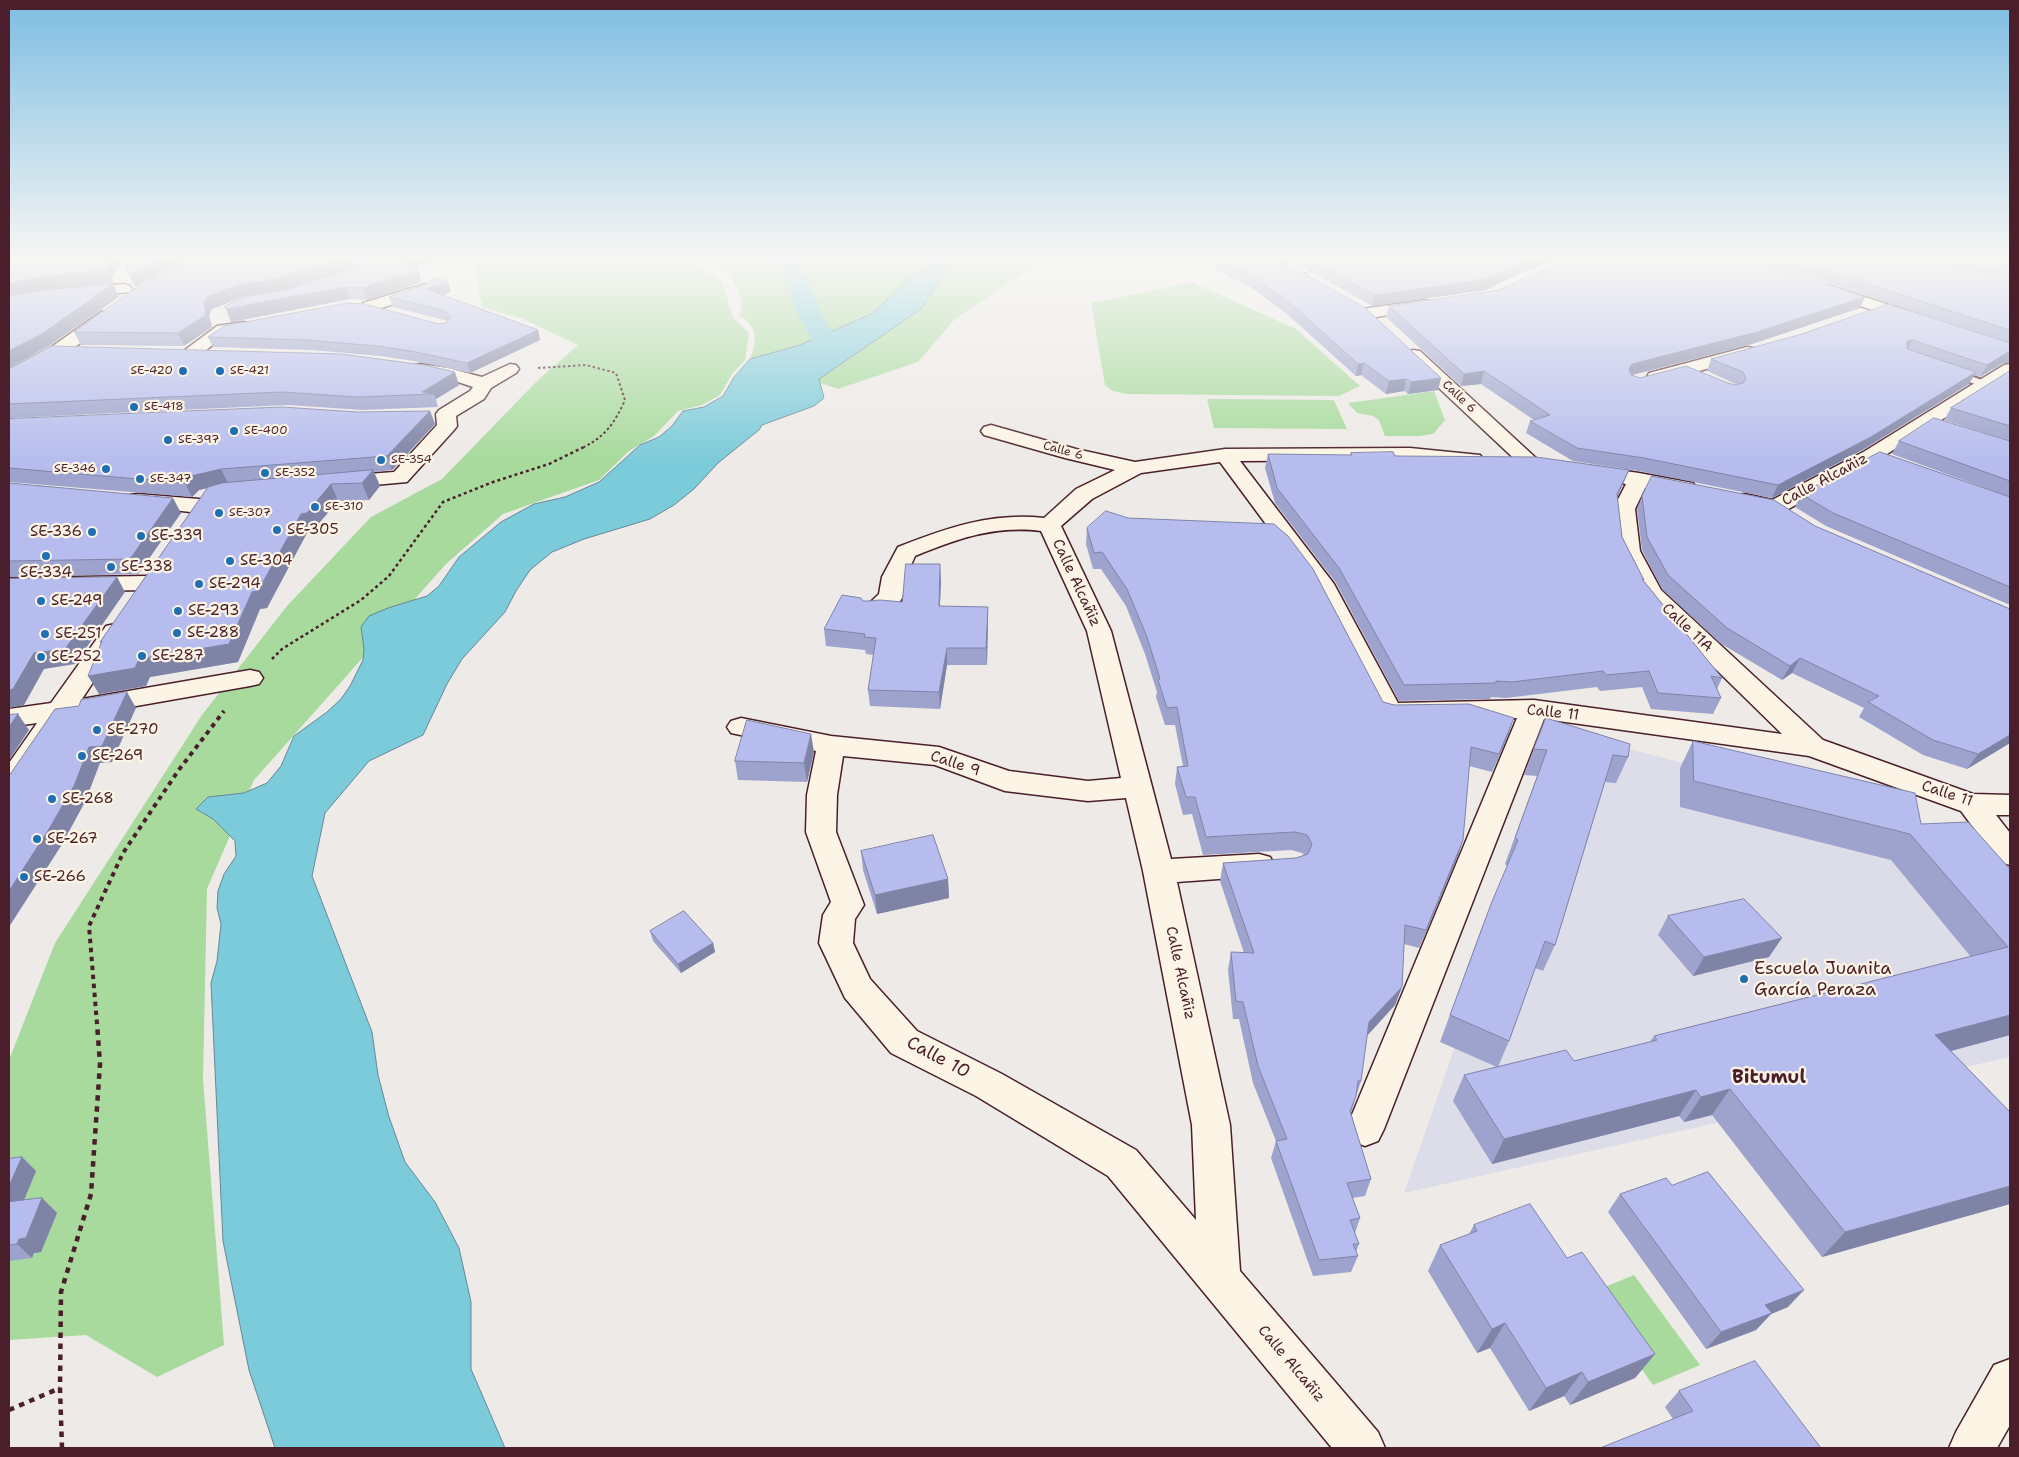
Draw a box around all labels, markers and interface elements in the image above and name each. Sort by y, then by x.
place label: SE-420 [130,364,173,378]
place label: SE-421 [230,364,269,378]
marker: SE-420 [177,365,189,377]
marker: SE-421 [214,365,226,377]
street label: Calle 6 [1439,378,1479,416]
place label: SE-418 [144,400,184,414]
marker: SE-418 [128,401,140,413]
place label: SE-400 [244,424,288,438]
marker: SE-400 [228,425,240,437]
place label: SE-397 [178,433,219,447]
marker: SE-397 [162,434,174,446]
street label: Calle 6 [1041,439,1085,463]
street label: Calle Alcañiz [1779,450,1871,510]
place label: SE-354 [391,453,432,467]
marker: SE-354 [375,454,387,466]
place label: SE-346 [54,462,96,476]
marker: SE-346 [100,463,112,475]
place label: SE-352 [275,466,316,480]
marker: SE-352 [259,467,271,479]
place label: SE-347 [150,472,191,486]
marker: SE-347 [134,473,146,485]
place label: SE-310 [325,500,363,514]
marker: SE-310 [309,501,321,513]
place label: SE-307 [229,506,271,520]
marker: SE-307 [213,507,225,519]
place label: SE-305 [287,521,339,539]
place label: SE-336 [30,523,82,541]
marker: SE-305 [271,524,283,536]
marker: SE-336 [86,526,98,538]
place label: SE-339 [151,527,203,545]
marker: SE-339 [135,530,147,542]
street label: Calle Alcañiz [1048,536,1104,630]
marker: SE-334 [40,550,52,562]
place label: SE-304 [240,552,293,570]
marker: SE-304 [224,555,236,567]
place label: SE-338 [121,558,173,576]
marker: SE-338 [105,561,117,573]
place label: SE-334 [20,564,72,582]
place label: SE-294 [209,575,261,593]
marker: SE-294 [193,578,205,590]
place label: SE-249 [51,592,102,610]
marker: SE-249 [35,595,47,607]
street label: Calle 11A [1658,600,1716,656]
place label: SE-293 [188,602,240,620]
marker: SE-293 [172,605,184,617]
place label: SE-288 [187,624,239,642]
place label: SE-251 [55,625,102,643]
marker: SE-288 [171,627,183,639]
marker: SE-251 [39,628,51,640]
place label: SE-287 [152,647,204,665]
place label: SE-252 [51,648,102,666]
marker: SE-287 [136,650,148,662]
marker: SE-252 [35,651,47,663]
street label: Calle 11 [1526,701,1580,725]
place label: SE-270 [107,721,159,739]
marker: SE-270 [91,724,103,736]
place label: SE-269 [92,747,143,765]
street label: Calle 9 [928,748,982,780]
marker: SE-269 [76,750,88,762]
street label: Calle 11 [1919,777,1975,811]
place label: SE-268 [62,790,114,808]
marker: SE-268 [46,793,58,805]
place label: SE-267 [47,830,98,848]
marker: SE-267 [31,833,43,845]
place label: SE-266 [34,868,86,886]
marker: SE-266 [18,871,30,883]
street label: Calle Alcañiz [1161,925,1199,1021]
place label: Escuela Juanita García Peraza [1754,958,1891,1001]
marker: Escuela Juanita García Peraza [1738,973,1750,985]
street label: Calle 10 [903,1032,973,1084]
district label: Bitumul [1732,1067,1806,1089]
street label: Calle Alcañiz [1254,1322,1328,1406]

